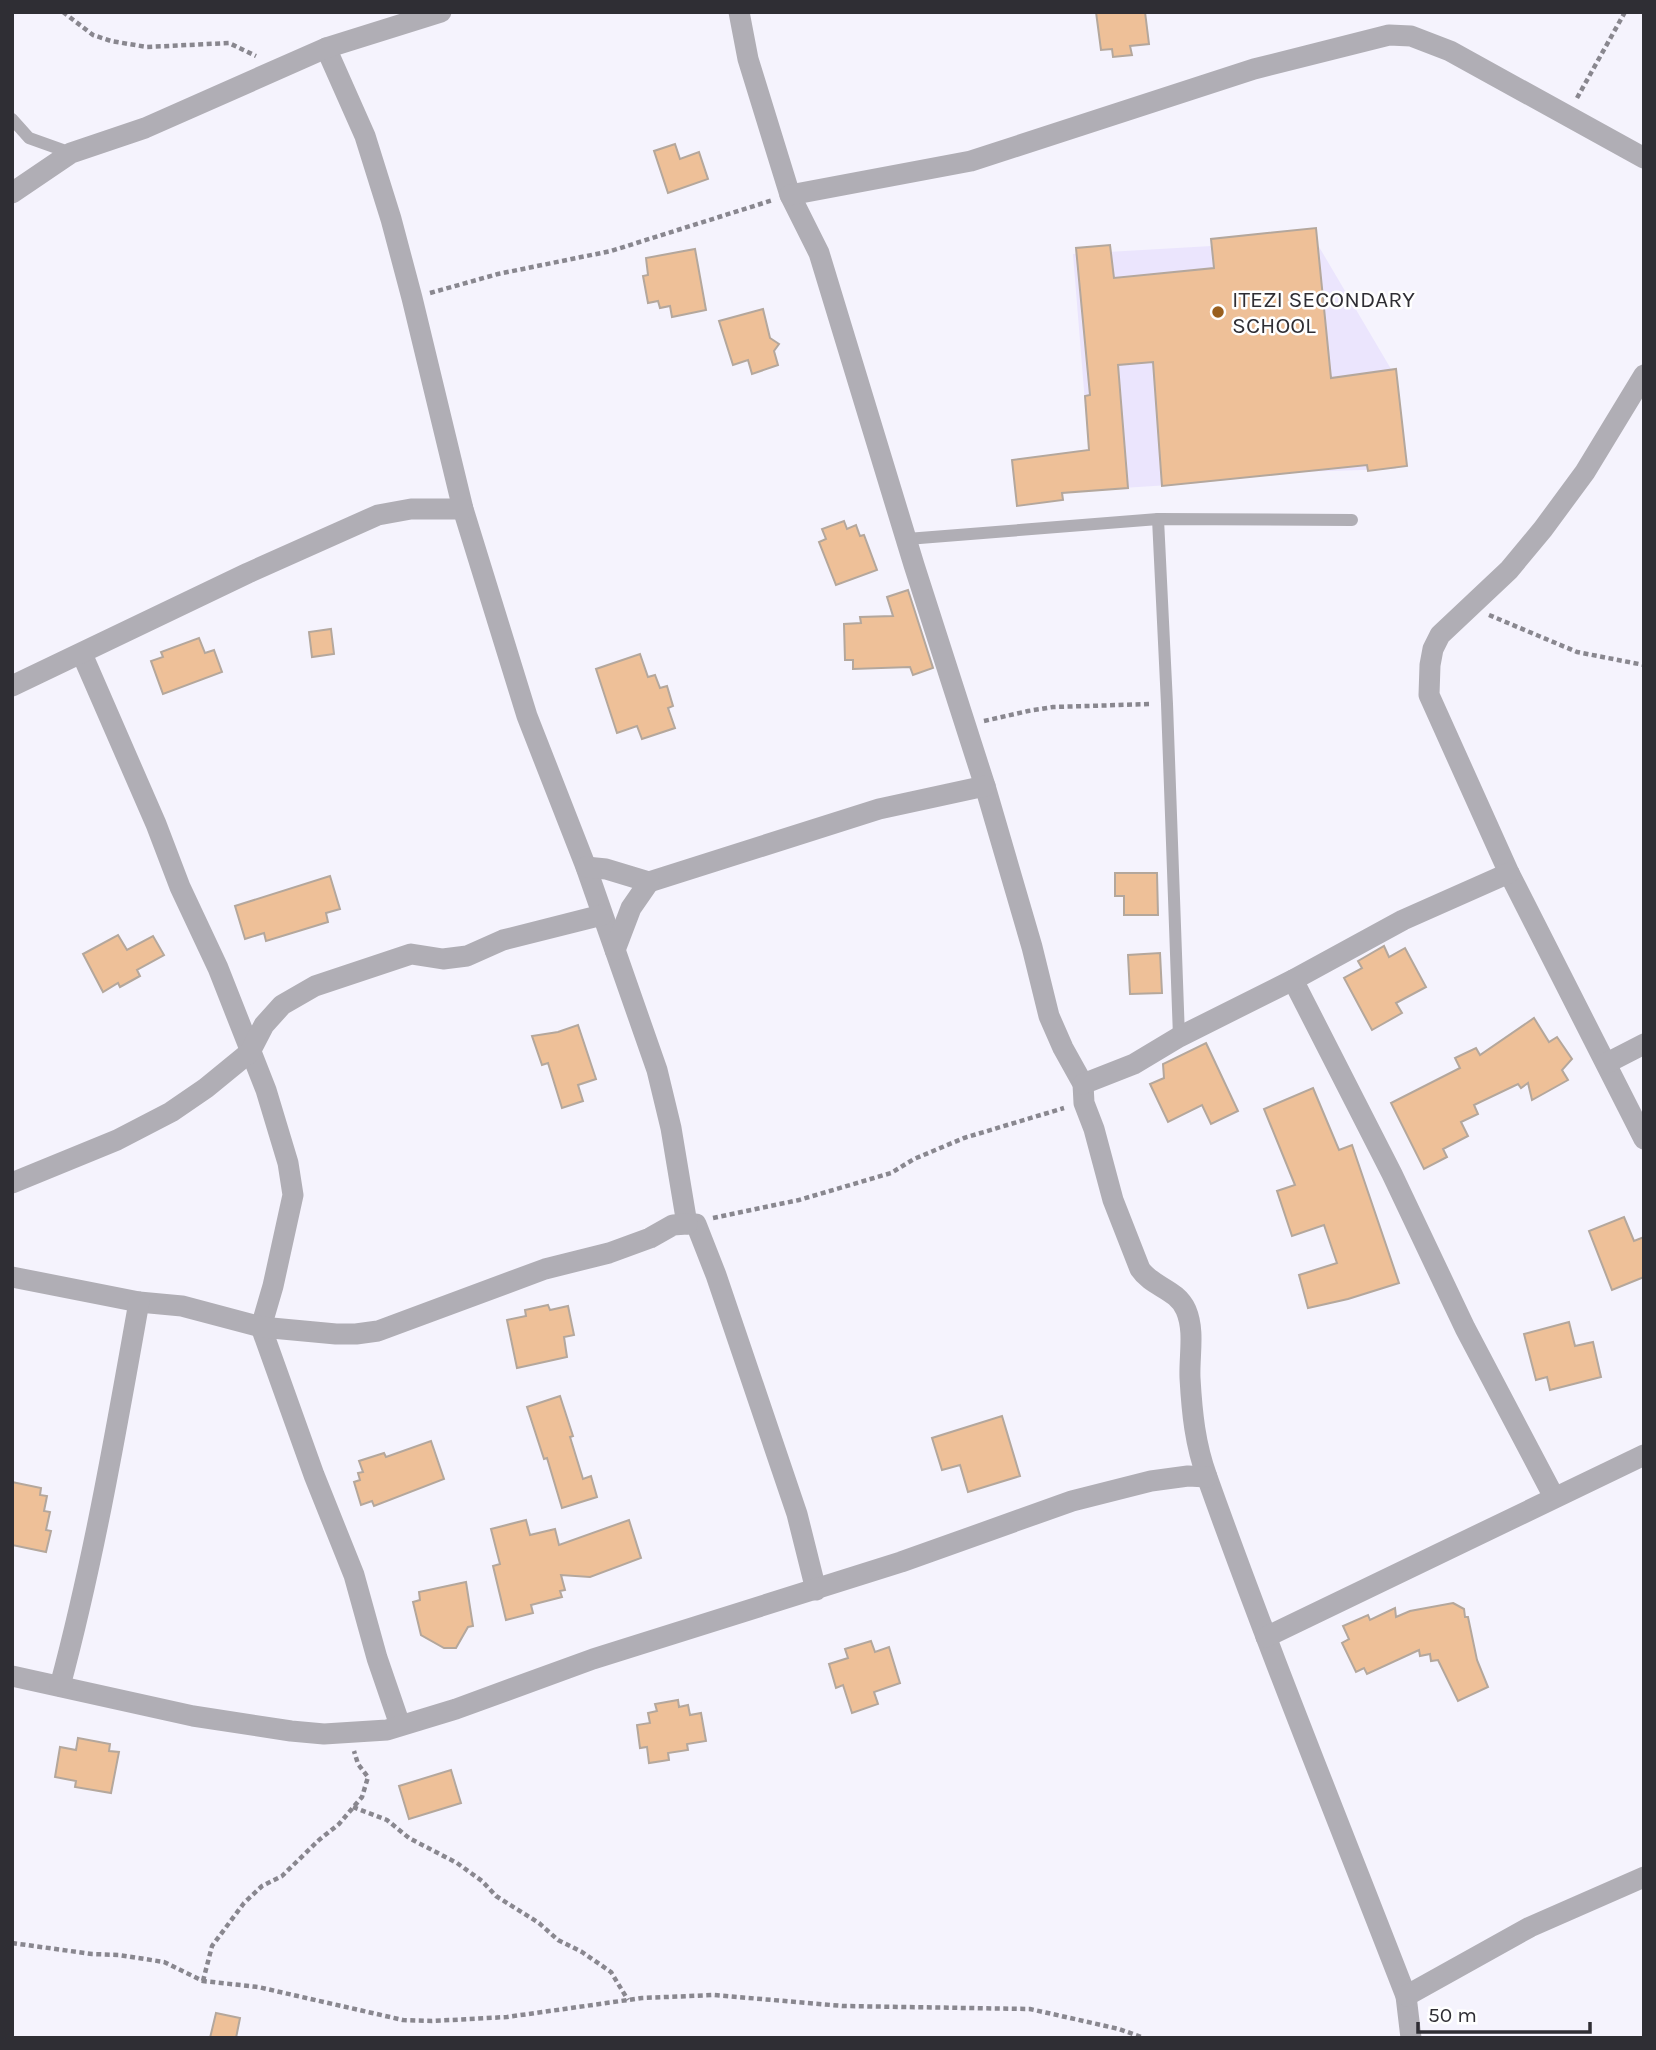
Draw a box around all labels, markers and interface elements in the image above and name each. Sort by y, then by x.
place label: ITEZI SECONDARY SCHOOL [1232,286,1415,339]
marker: ITEZI SECONDARY SCHOOL [1210,304,1226,320]
scale bar [1418,1990,1590,2034]
text: 50 m [1428,2003,1477,2027]

